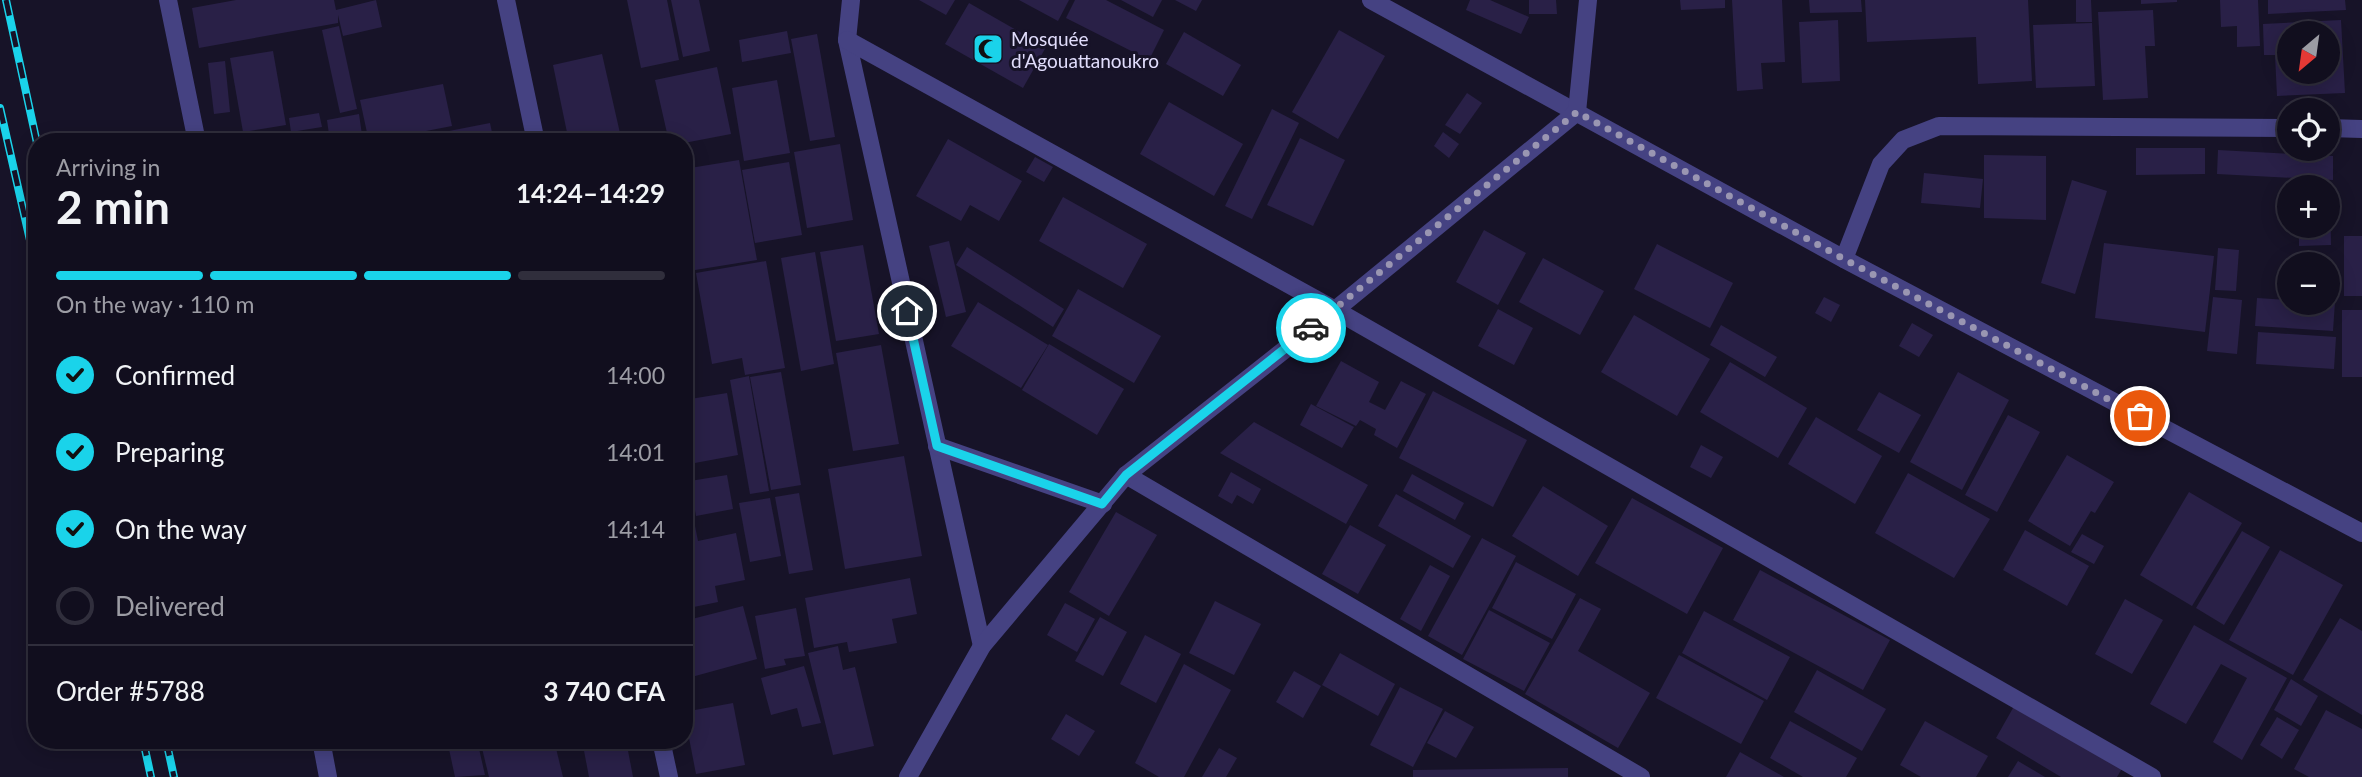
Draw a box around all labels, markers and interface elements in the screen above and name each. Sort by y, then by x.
north arrow [2277,21,2340,84]
map controls [2277,21,2340,315]
place label: Mosquée d'Agouattanoukro [1011,27,1159,72]
mosque icon: Mosquée d'Agouattanoukro [971,32,1005,66]
button: locate [2277,98,2340,161]
text: Arriving in [56,153,160,181]
button: + [2277,175,2340,238]
text: 14:24–14:29 [516,177,665,209]
text: 2 min [56,179,170,234]
button: − [2277,252,2340,315]
pin [877,281,937,341]
text: On the way · 110 m [56,290,255,318]
icon: home [888,292,926,330]
courier [1276,293,1346,363]
icon: car [1292,309,1330,347]
icon: check [56,356,94,394]
text: Confirmed [115,359,235,391]
text: 14:00 [606,361,665,389]
pin [2110,386,2170,446]
icon: bag [2121,397,2159,435]
icon: check [56,433,94,471]
text: Preparing [115,436,224,468]
text: 14:01 [606,438,665,466]
icon: check [56,510,94,548]
text: On the way [115,513,247,545]
text: 14:14 [606,515,665,543]
text: Delivered [115,590,225,622]
text: Order #5788 [56,675,205,707]
text: 3 740 CFA [544,675,665,707]

